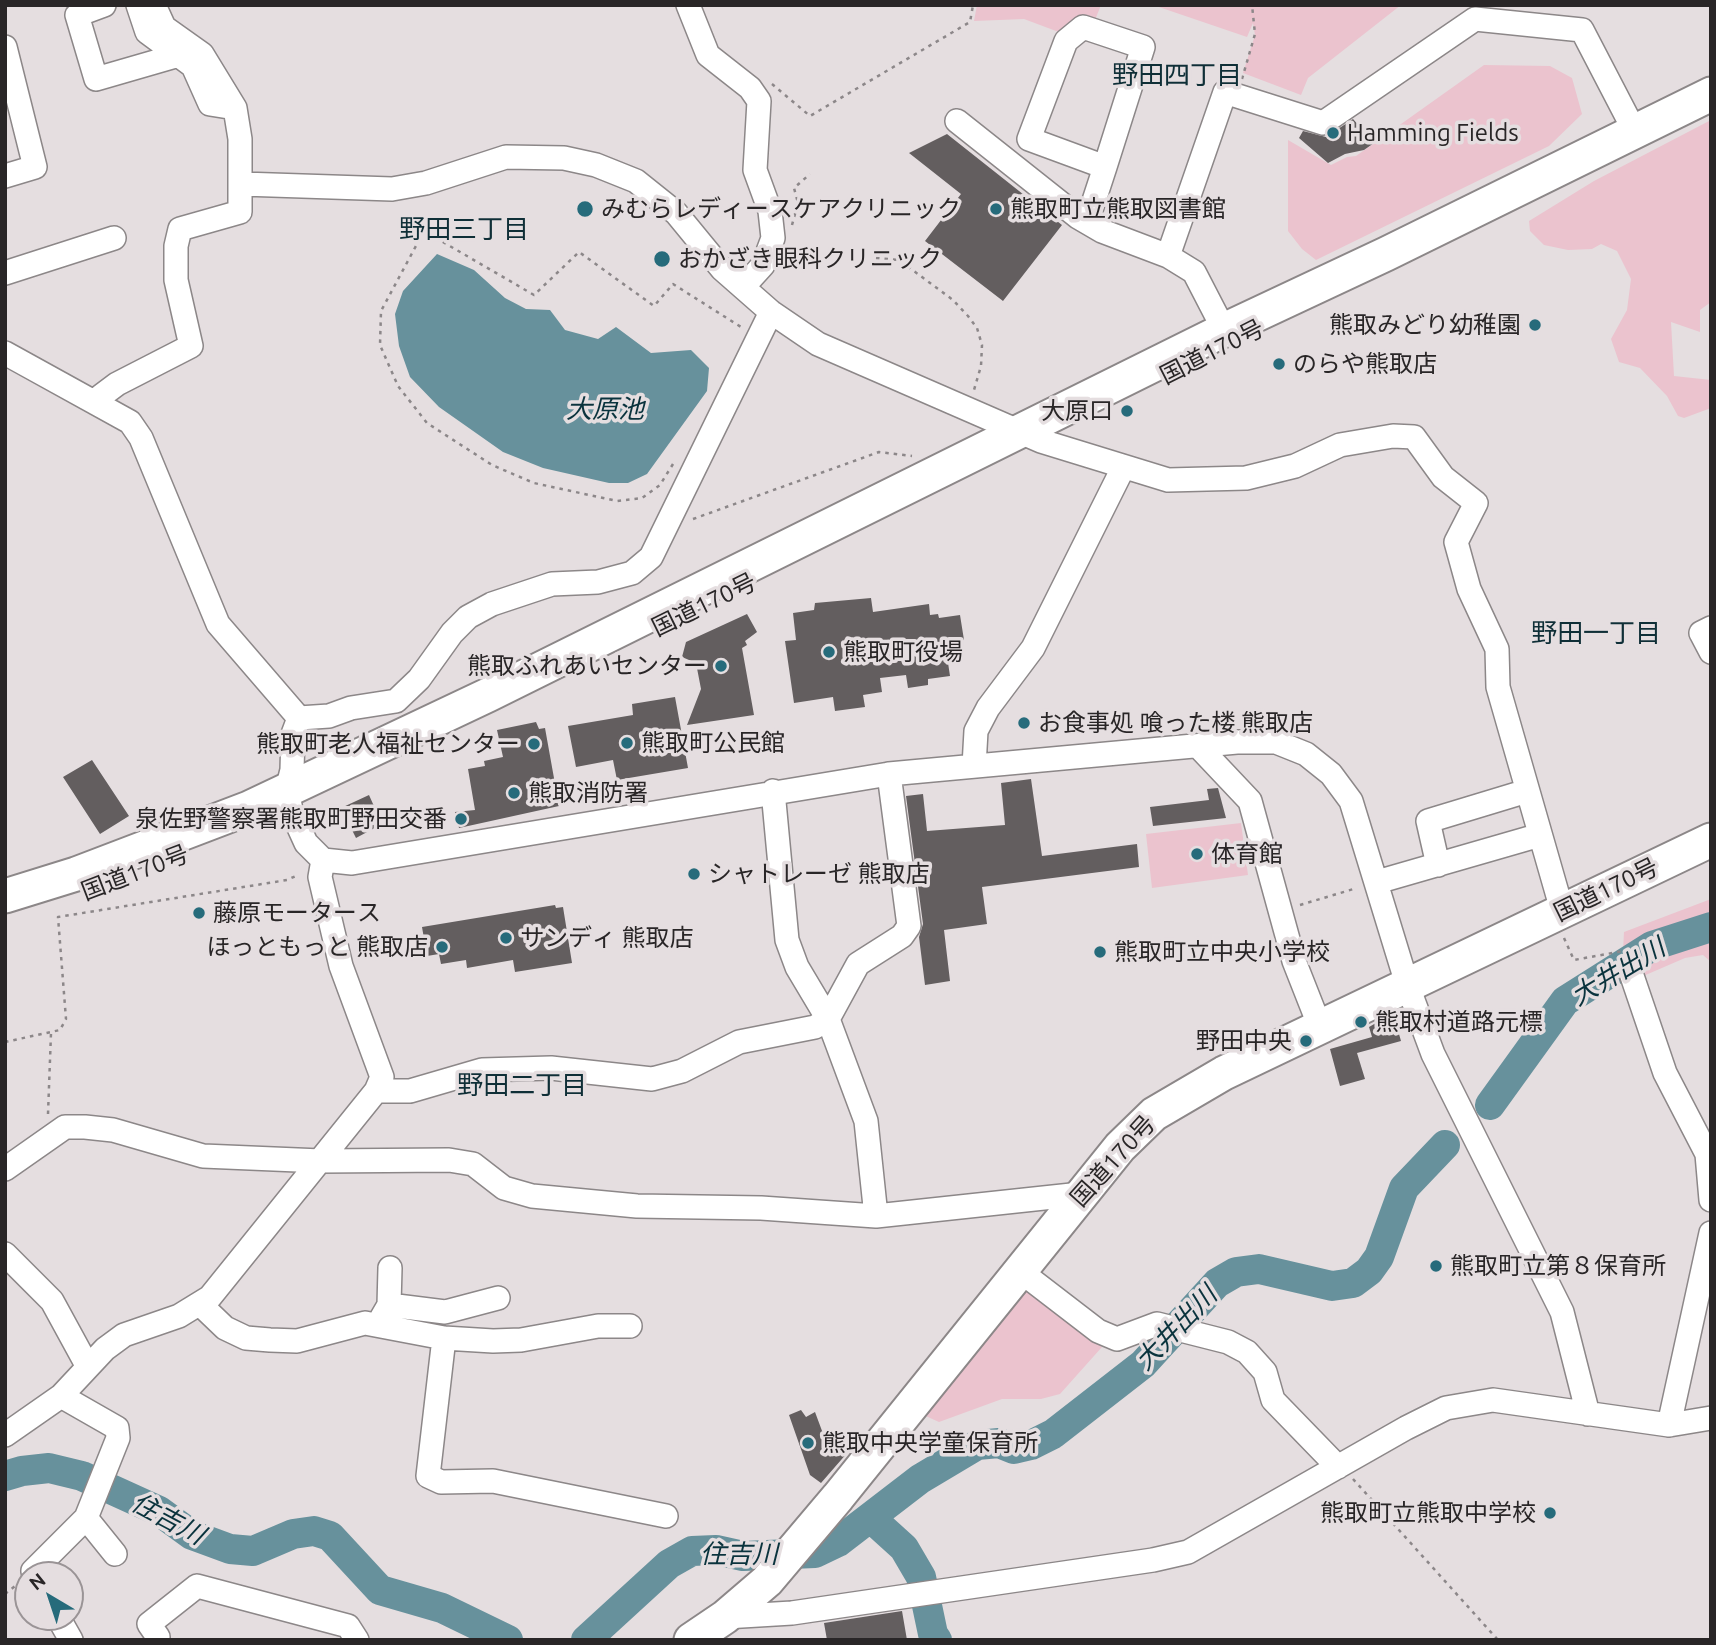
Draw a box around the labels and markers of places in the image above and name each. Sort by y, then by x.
place label: Hamming Fields [1347,119,1519,147]
marker: Hamming Fields [1325,125,1341,141]
place label: みむらレディースケアクリニック [601,195,961,223]
place label: 熊取町立熊取図書館 [1010,195,1226,223]
marker: みむらレディースケアクリニック [575,199,595,219]
marker: 熊取町立熊取図書館 [988,201,1004,217]
place label: おかざき眼科クリニック [678,245,942,273]
marker: おかざき眼科クリニック [652,249,672,269]
place label: 熊取みどり幼稚園 [1329,311,1521,339]
marker: 熊取みどり幼稚園 [1527,317,1543,333]
place label: のらや熊取店 [1293,350,1437,378]
marker: のらや熊取店 [1271,356,1287,372]
place label: 大原口 [1041,397,1113,425]
marker: 大原口 [1119,403,1135,419]
place label: 熊取町役場 [843,638,963,666]
marker: 熊取町役場 [821,644,837,660]
place label: 熊取ふれあいセンター [467,652,707,680]
marker: 熊取ふれあいセンター [713,658,729,674]
place label: お食事処 喰った楼 熊取店 [1038,709,1313,737]
marker: お食事処 喰った楼 熊取店 [1016,715,1032,731]
place label: 熊取町公民館 [641,729,785,757]
place label: 熊取町老人福祉センター [256,730,520,758]
marker: 熊取町公民館 [619,735,635,751]
marker: 熊取町老人福祉センター [526,736,542,752]
place label: 熊取消防署 [528,779,648,807]
marker: 熊取消防署 [506,785,522,801]
place label: 泉佐野警察署熊取町野田交番 [135,805,447,833]
marker: 泉佐野警察署熊取町野田交番 [453,811,469,827]
place label: 体育館 [1211,840,1283,868]
marker: 体育館 [1189,846,1205,862]
place label: シャトレーゼ 熊取店 [708,860,929,888]
marker: シャトレーゼ 熊取店 [686,866,702,882]
place label: 藤原モータース [213,899,381,927]
marker: 藤原モータース [191,905,207,921]
place label: サンディ 熊取店 [520,924,693,952]
marker: サンディ 熊取店 [498,930,514,946]
place label: ほっともっと 熊取店 [207,933,428,961]
place label: 熊取町立中央小学校 [1114,938,1330,966]
marker: ほっともっと 熊取店 [434,939,450,955]
marker: 熊取町立中央小学校 [1092,944,1108,960]
place label: 熊取村道路元標 [1375,1008,1543,1036]
marker: 熊取村道路元標 [1353,1014,1369,1030]
place label: 野田中央 [1196,1027,1292,1055]
marker: 野田中央 [1298,1033,1314,1049]
place label: 熊取町立第８保育所 [1450,1252,1666,1280]
marker: 熊取町立第８保育所 [1428,1258,1444,1274]
place label: 熊取中央学童保育所 [822,1429,1038,1457]
marker: 熊取中央学童保育所 [800,1435,816,1451]
place label: 熊取町立熊取中学校 [1320,1499,1536,1527]
marker: 熊取町立熊取中学校 [1542,1505,1558,1521]

